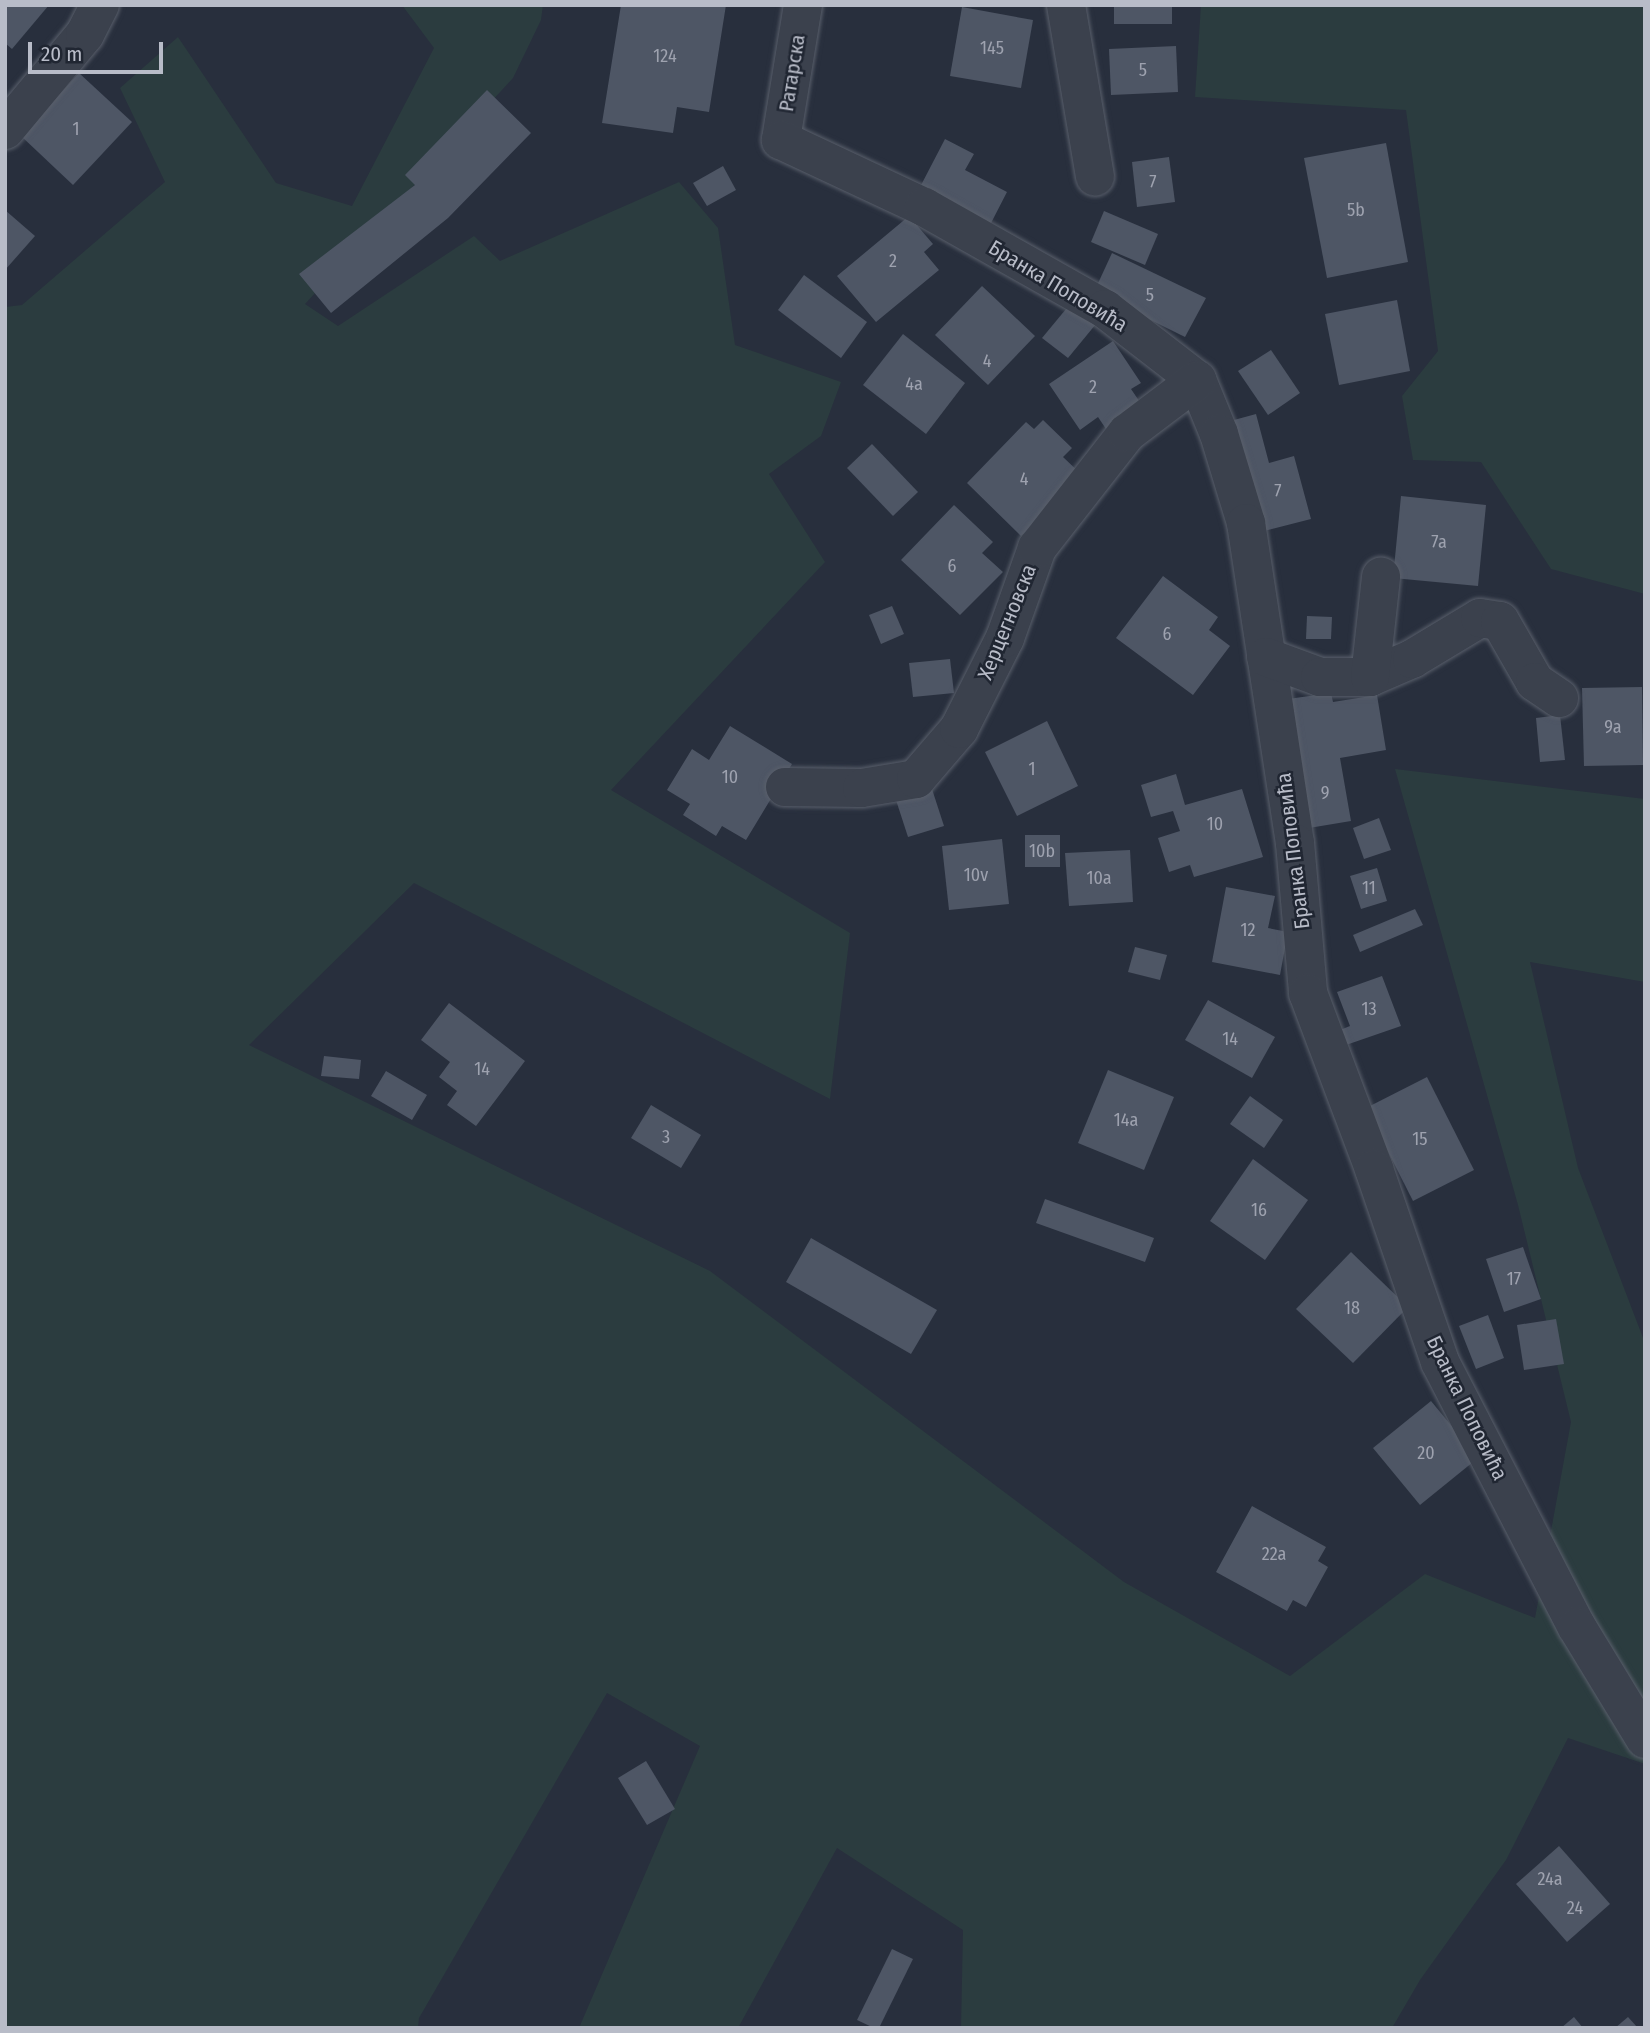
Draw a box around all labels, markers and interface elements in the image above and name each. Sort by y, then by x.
scale bar [32,28,166,72]
street label: Ратарска [773,33,811,113]
house number: 145 [980,37,1004,59]
text: 20 m [41,41,82,67]
house number: 124 [653,45,677,67]
house number: 5 [1139,59,1147,81]
house number: 1 [72,118,80,140]
house number: 7 [1149,171,1157,193]
house number: 5b [1347,199,1365,221]
street label: Бранка Поповића [984,235,1132,337]
house number: 2 [889,250,897,272]
house number: 5 [1146,284,1154,306]
house number: 4 [983,350,991,372]
house number: 4a [905,373,923,395]
house number: 2 [1089,376,1097,398]
house number: 4 [1020,468,1028,490]
house number: 7 [1274,480,1282,502]
house number: 7a [1431,531,1447,553]
house number: 6 [948,555,956,577]
street label: Херцегновска [972,561,1042,683]
house number: 6 [1163,623,1171,645]
house number: 9a [1604,716,1622,738]
house number: 1 [1028,758,1036,780]
house number: 10 [722,766,738,788]
street label: Бранка Поповића [1271,771,1315,931]
house number: 9 [1321,782,1329,804]
house number: 10 [1207,813,1223,835]
house number: 10b [1029,840,1055,862]
house number: 10v [964,864,988,886]
house number: 10a [1086,867,1112,889]
house number: 11 [1362,877,1376,899]
house number: 12 [1241,919,1255,941]
house number: 13 [1361,998,1377,1020]
house number: 14 [1222,1028,1238,1050]
house number: 14 [474,1058,490,1080]
house number: 14a [1114,1109,1138,1131]
house number: 3 [662,1126,670,1148]
house number: 15 [1412,1128,1428,1150]
house number: 16 [1251,1199,1267,1221]
house number: 17 [1507,1268,1521,1290]
house number: 18 [1344,1297,1360,1319]
street label: Бранка Поповића [1421,1332,1513,1484]
house number: 20 [1417,1442,1435,1464]
house number: 22a [1262,1543,1286,1565]
house number: 24a [1537,1868,1563,1890]
house number: 24 [1567,1897,1583,1919]

